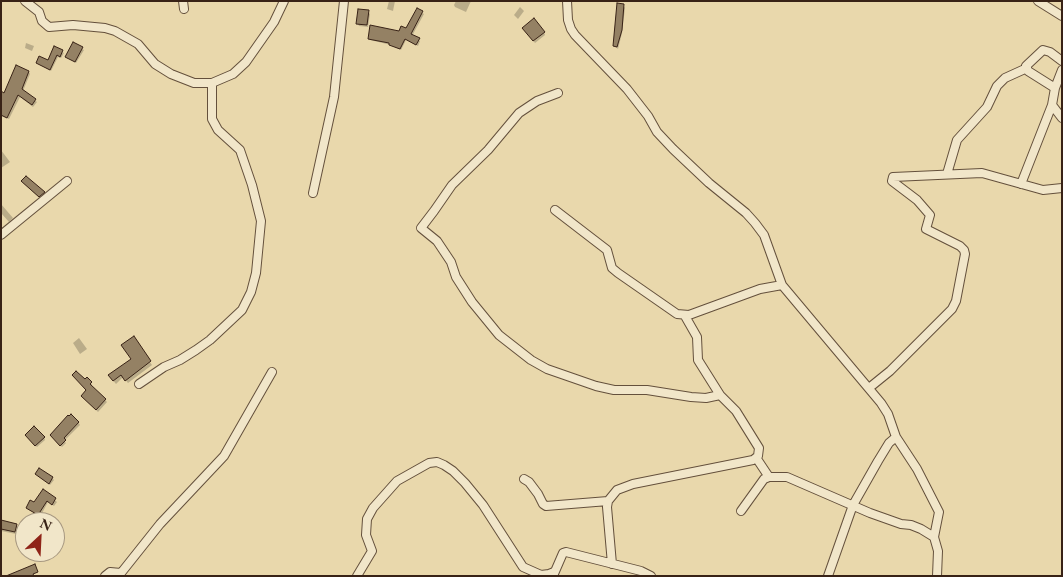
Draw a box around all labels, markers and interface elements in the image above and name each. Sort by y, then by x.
north arrow [15,512,65,562]
text: N [37,514,55,535]

